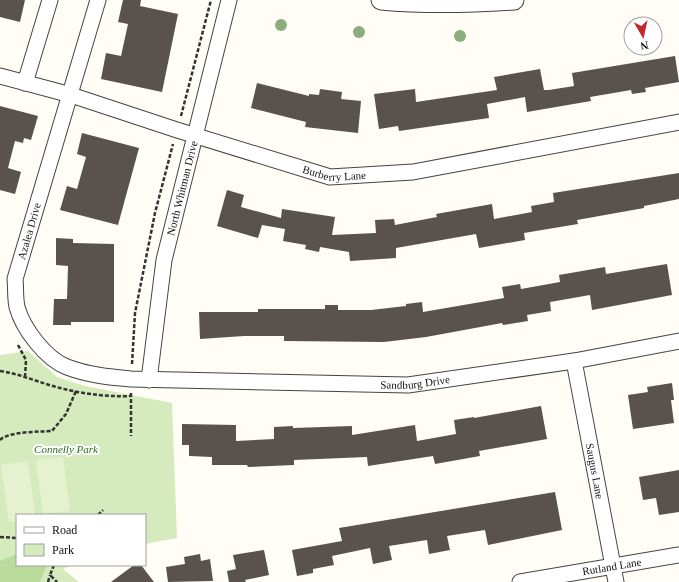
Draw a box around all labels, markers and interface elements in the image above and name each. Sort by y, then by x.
north arrow [623,16,663,56]
text: N [640,39,649,52]
street label: North Whitman Drive [164,140,200,237]
street label: Burberry Lane [301,163,366,183]
street label: Azalea Drive [15,201,43,261]
street label: Sandburg Drive [380,373,451,391]
street label: Saugus Lane [584,442,606,500]
park label: Connelly Park [34,443,99,455]
legend [16,514,146,566]
text: Road [52,523,77,537]
text: Park [52,543,74,557]
street label: Rutland Lane [581,556,642,577]

